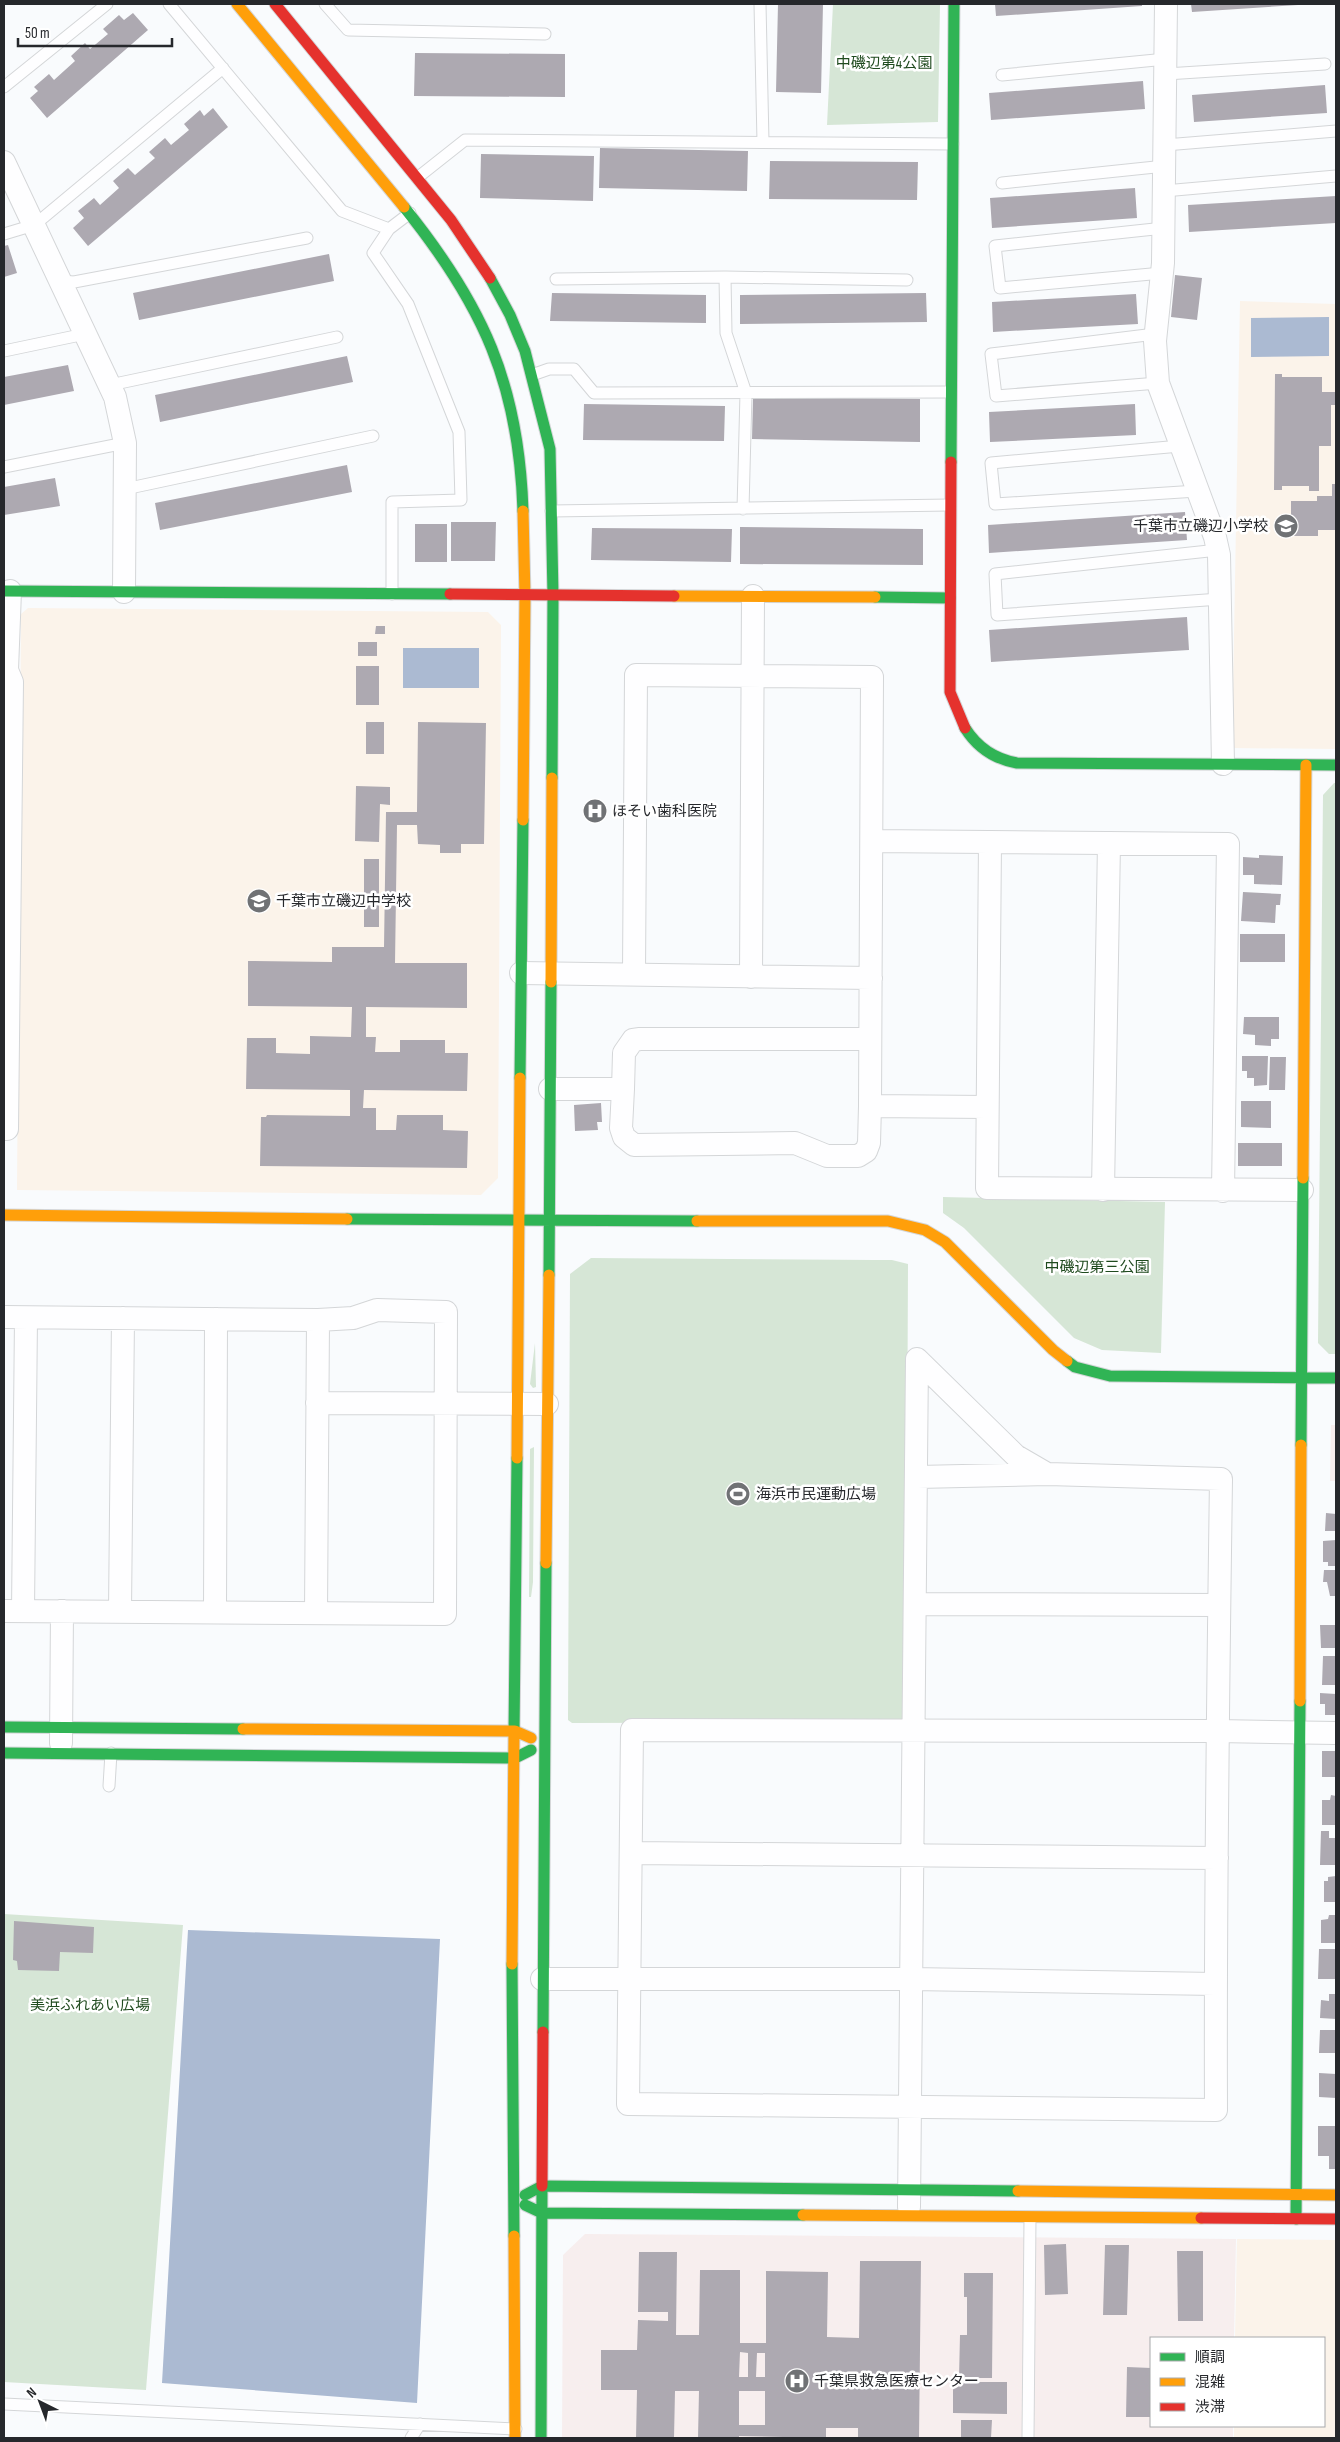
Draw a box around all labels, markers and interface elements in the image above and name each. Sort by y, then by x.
scale bar [18,15,171,47]
text: 50 m [25,24,50,43]
park label: 中磯辺第4公園 [836,54,932,73]
school or university icon: 千葉市立磯辺小学校 [1273,513,1299,539]
place label: 千葉市立磯辺小学校 [1133,517,1268,536]
hospital icon: ほそい歯科医院 [582,798,608,824]
place label: ほそい歯科医院 [612,802,717,821]
school or university icon: 千葉市立磯辺中学校 [246,888,272,914]
place label: 千葉市立磯辺中学校 [276,892,411,911]
park label: 中磯辺第三公園 [1044,1258,1150,1277]
sports icon: 海浜市民運動広場 [725,1481,751,1507]
place label: 海浜市民運動広場 [756,1485,876,1504]
park label: 美浜ふれあい広場 [30,1996,150,2015]
legend [1150,2337,1325,2427]
text: 順調 [1195,2348,1225,2367]
hospital icon: 千葉県救急医療センター [784,2368,810,2394]
place label: 千葉県救急医療センター [814,2372,979,2391]
text: 混雑 [1195,2373,1225,2392]
north arrow [15,2377,65,2427]
text: N [23,2384,40,2402]
text: 渋滞 [1195,2398,1225,2417]

